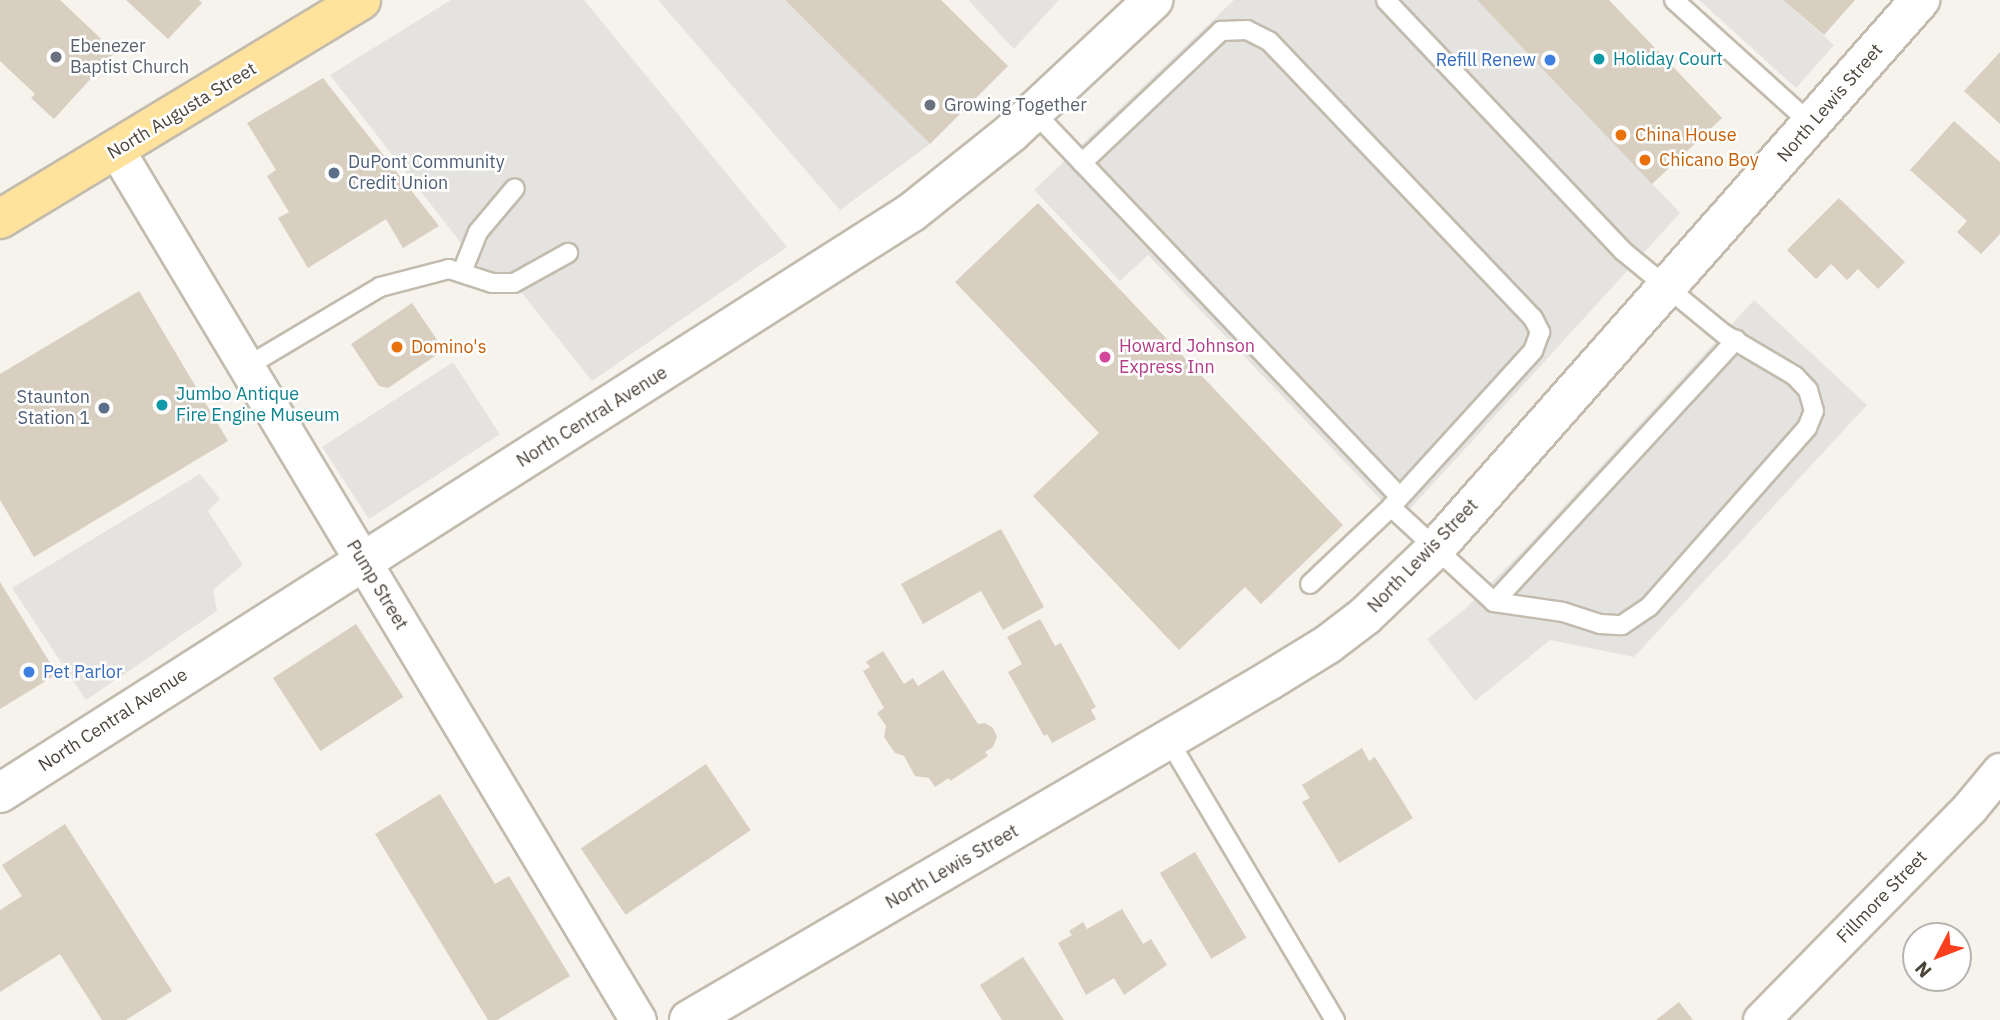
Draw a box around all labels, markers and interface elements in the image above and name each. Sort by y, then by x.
place label: Ebenezer Baptist Church [70,36,189,78]
street label: North Lewis Street [1773,39,1887,167]
place label: Holiday Court [1613,48,1723,70]
marker: Ebenezer Baptist Church [48,49,64,65]
place label: Refill Renew [1436,49,1536,71]
marker: Holiday Court [1591,51,1607,67]
marker: Refill Renew [1542,52,1558,68]
street label: North Augusta Street [104,58,260,164]
place label: Growing Together [944,94,1087,116]
marker: Growing Together [922,97,938,113]
place label: China House [1635,124,1737,146]
marker: China House [1613,127,1629,143]
place label: Chicano Boy [1659,149,1759,171]
place label: DuPont Community Credit Union [348,152,505,194]
marker: Chicano Boy [1637,152,1653,168]
marker: DuPont Community Credit Union [326,165,342,181]
place label: Domino's [411,336,486,358]
place label: Howard Johnson Express Inn [1119,336,1255,378]
marker: Domino's [389,339,405,355]
marker: Howard Johnson Express Inn [1097,349,1113,365]
street label: North Central Avenue [513,362,671,472]
place label: Jumbo Antique Fire Engine Museum [176,384,340,426]
place label: Staunton Station 1 [17,387,90,430]
marker: Jumbo Antique Fire Engine Museum [154,397,170,413]
marker: Staunton Station 1 [96,400,112,416]
street label: North Lewis Street [1363,495,1483,617]
street label: Pump Street [342,536,412,634]
place label: Pet Parlor [43,661,123,683]
marker: Pet Parlor [21,664,37,680]
street label: North Central Avenue [34,664,192,776]
street label: North Lewis Street [882,820,1022,914]
street label: Fillmore Street [1833,846,1931,948]
north arrow [1902,922,1972,992]
text: N [1909,957,1936,983]

